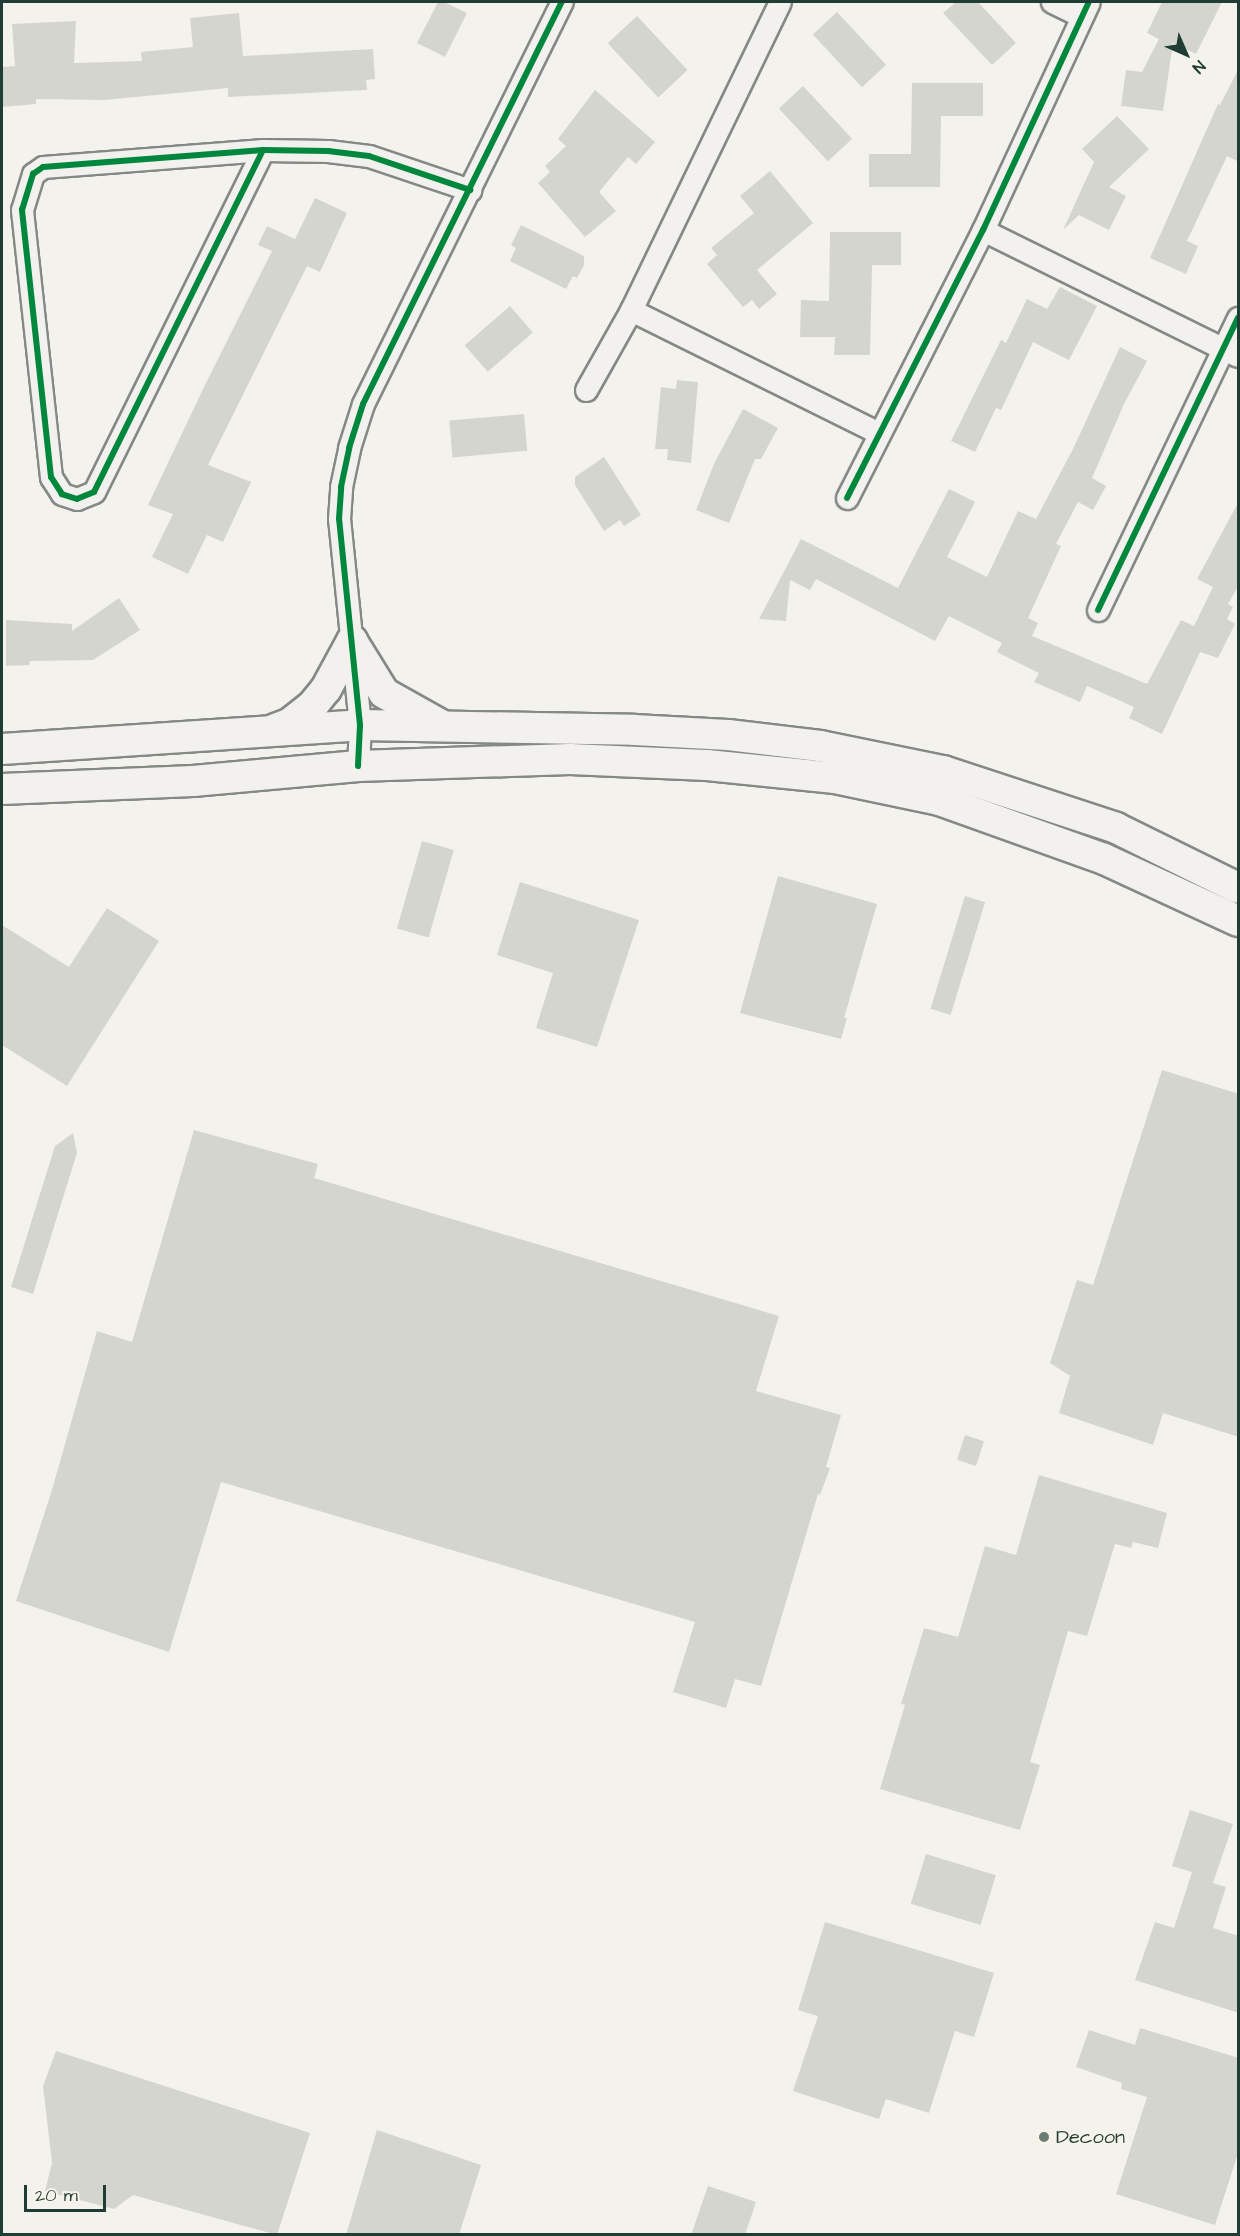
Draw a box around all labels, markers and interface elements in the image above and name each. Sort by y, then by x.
north arrow [1156,24,1216,84]
text: N [1187,55,1210,78]
place label: Decoon [1056,2125,1125,2149]
marker: Decoon [1037,2130,1051,2144]
scale bar [27,2173,110,2211]
text: 20 m [35,2183,78,2208]

